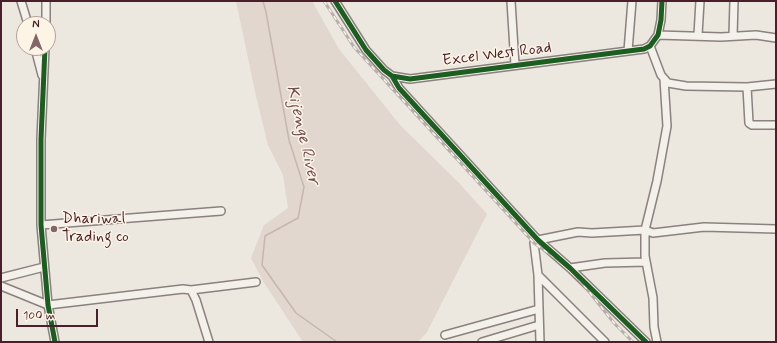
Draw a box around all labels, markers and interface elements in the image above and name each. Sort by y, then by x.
north arrow [16,16,56,56]
text: N [32,18,40,32]
street label: Excel West Road [441,39,553,71]
water label: Kijenge River [281,83,323,187]
place label: Dhariwal Trading co [62,210,129,248]
marker: Dhariwal Trading co [49,224,59,234]
scale bar [18,301,100,327]
text: 100 m [23,308,55,324]

